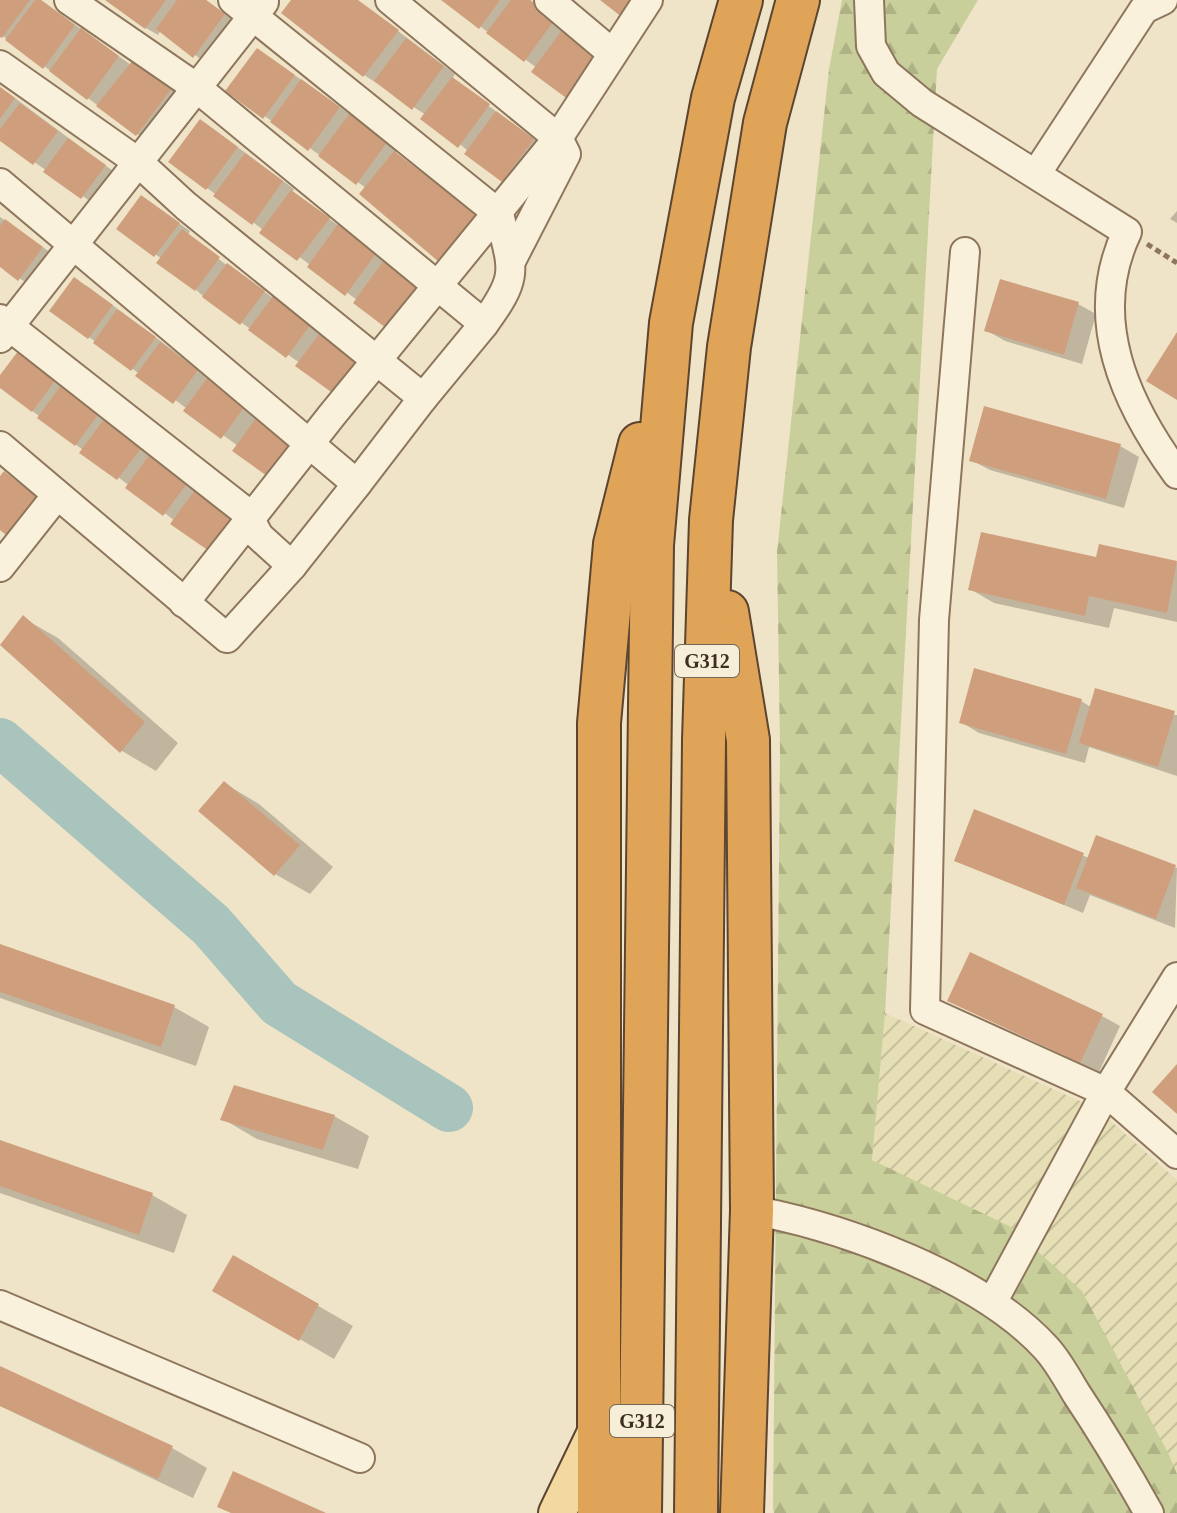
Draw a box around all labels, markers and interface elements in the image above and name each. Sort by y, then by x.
road number: G312 [675,645,739,677]
road number: G312 [610,1405,674,1437]

